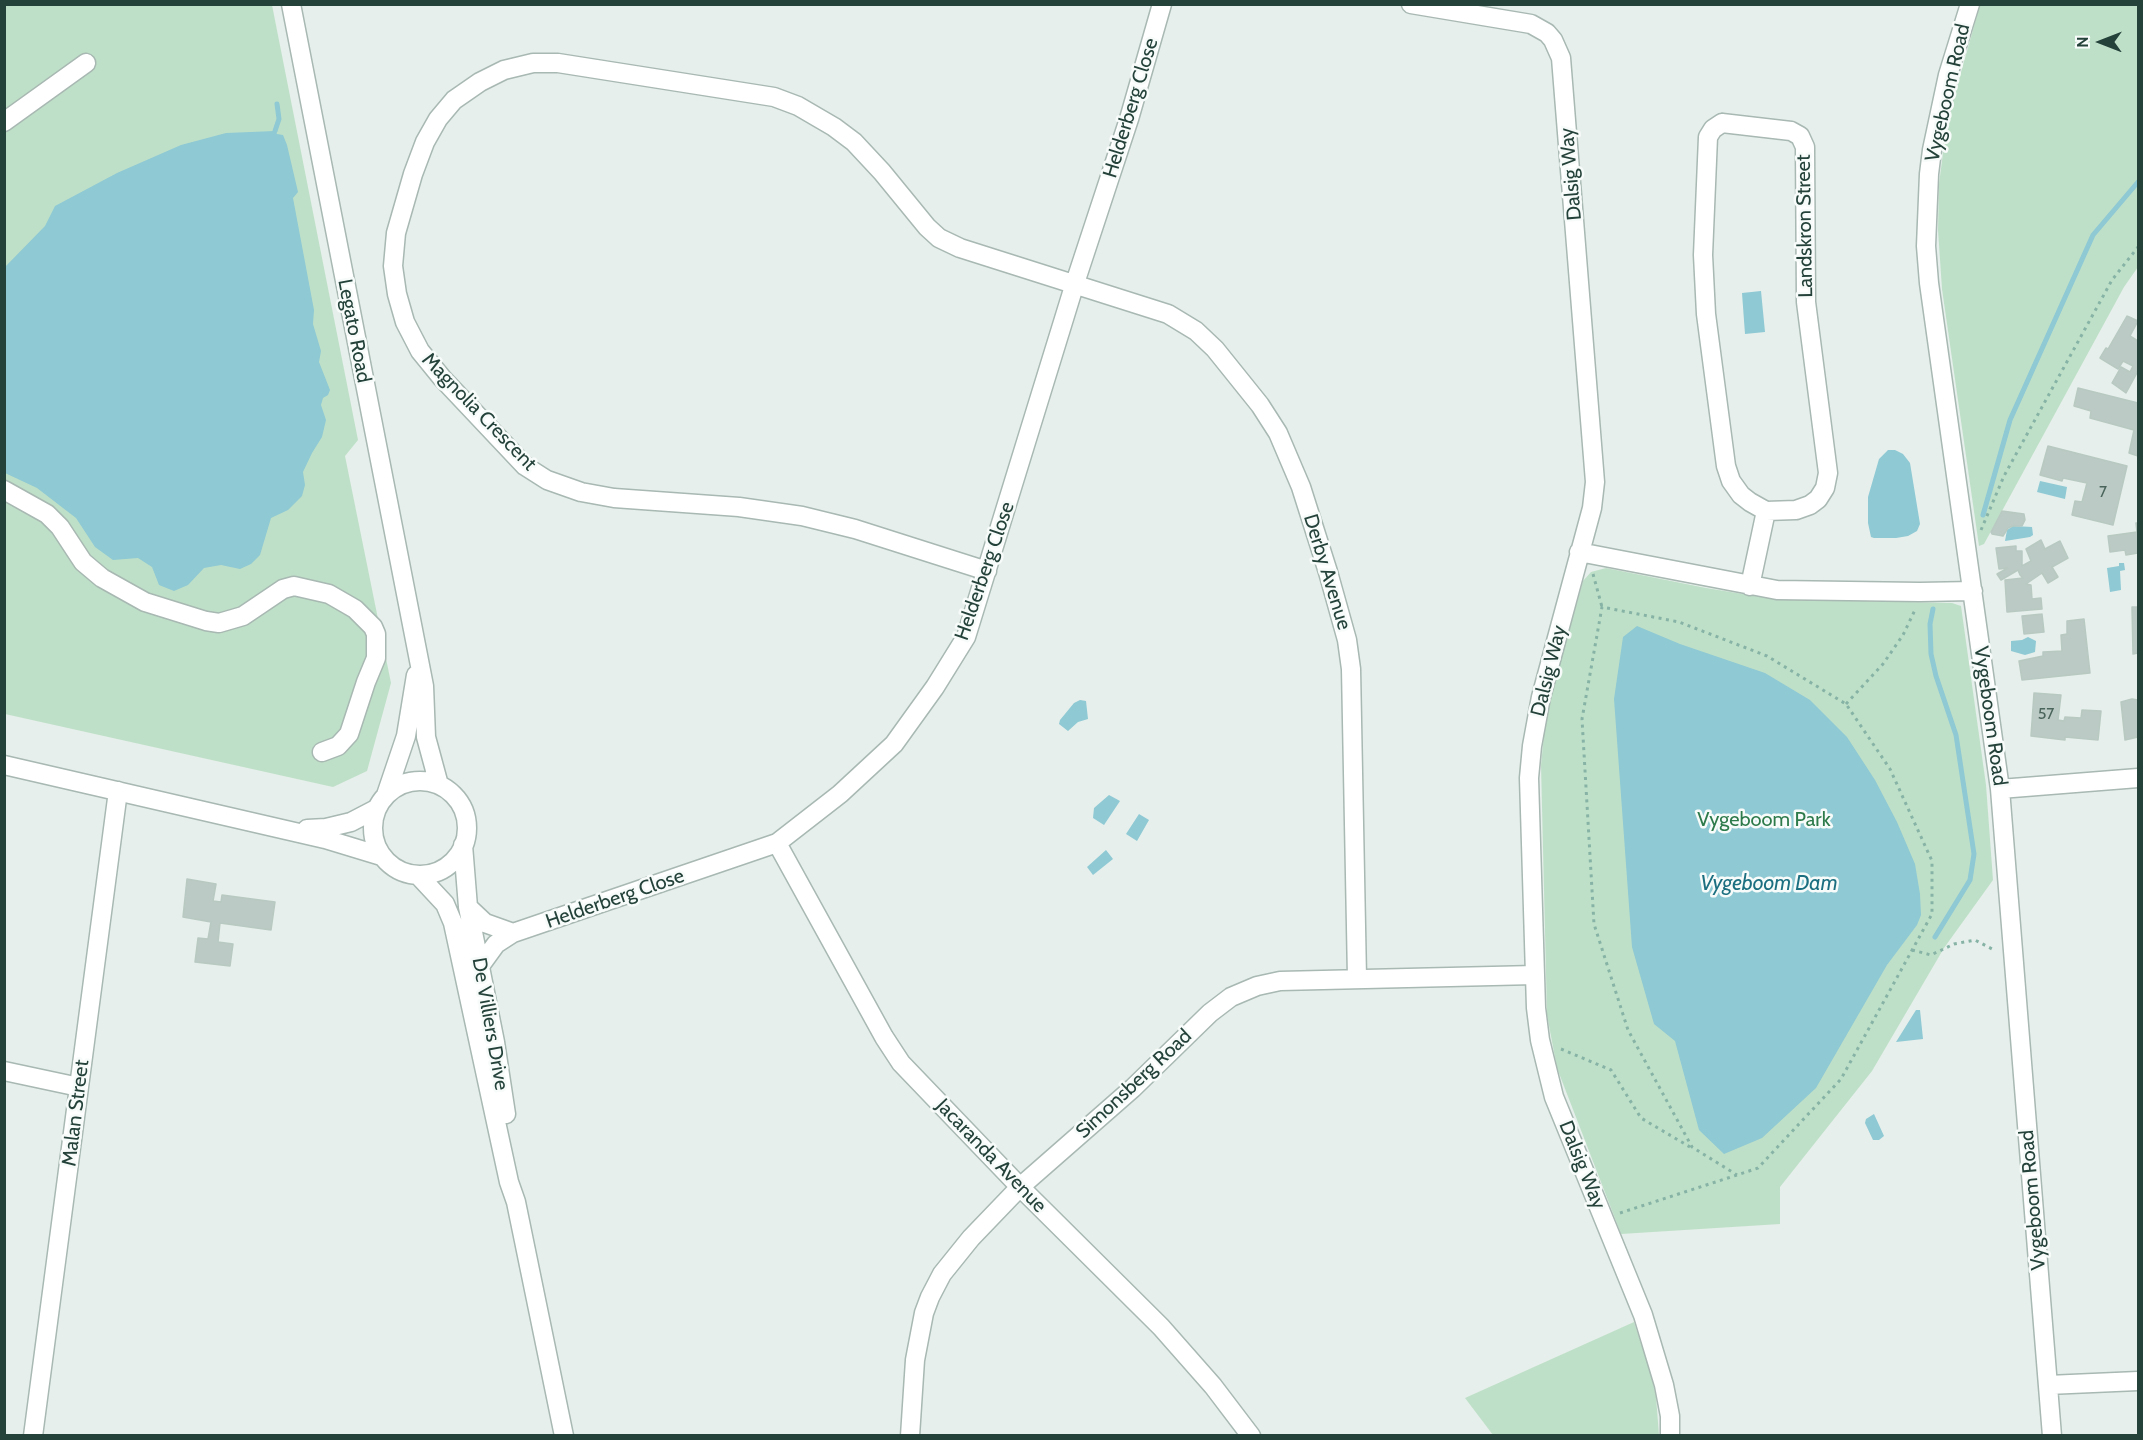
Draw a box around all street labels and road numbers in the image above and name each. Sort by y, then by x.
street label: Vygeboom Road [1920,22,1976,164]
street label: Helderberg Close [1098,35,1164,181]
street label: Dalsig Way [1555,127,1587,221]
street label: Landskron Street [1792,154,1818,298]
street label: Legato Road [332,277,376,385]
street label: Magnolia Crescent [417,348,541,476]
street label: Helderberg Close [950,499,1020,643]
street label: Derby Avenue [1298,511,1356,633]
street label: Dalsig Way [1526,623,1572,719]
street label: Vygeboom Road [1968,645,2012,787]
street label: Helderberg Close [543,864,687,934]
street label: De Villiers Drive [467,956,513,1092]
street label: Simonsberg Road [1071,1024,1197,1144]
street label: Malan Street [58,1058,94,1168]
street label: Jacaranda Avenue [931,1094,1051,1218]
street label: Dalsig Way [1553,1117,1611,1213]
street label: Vygeboom Road [2015,1129,2051,1271]

